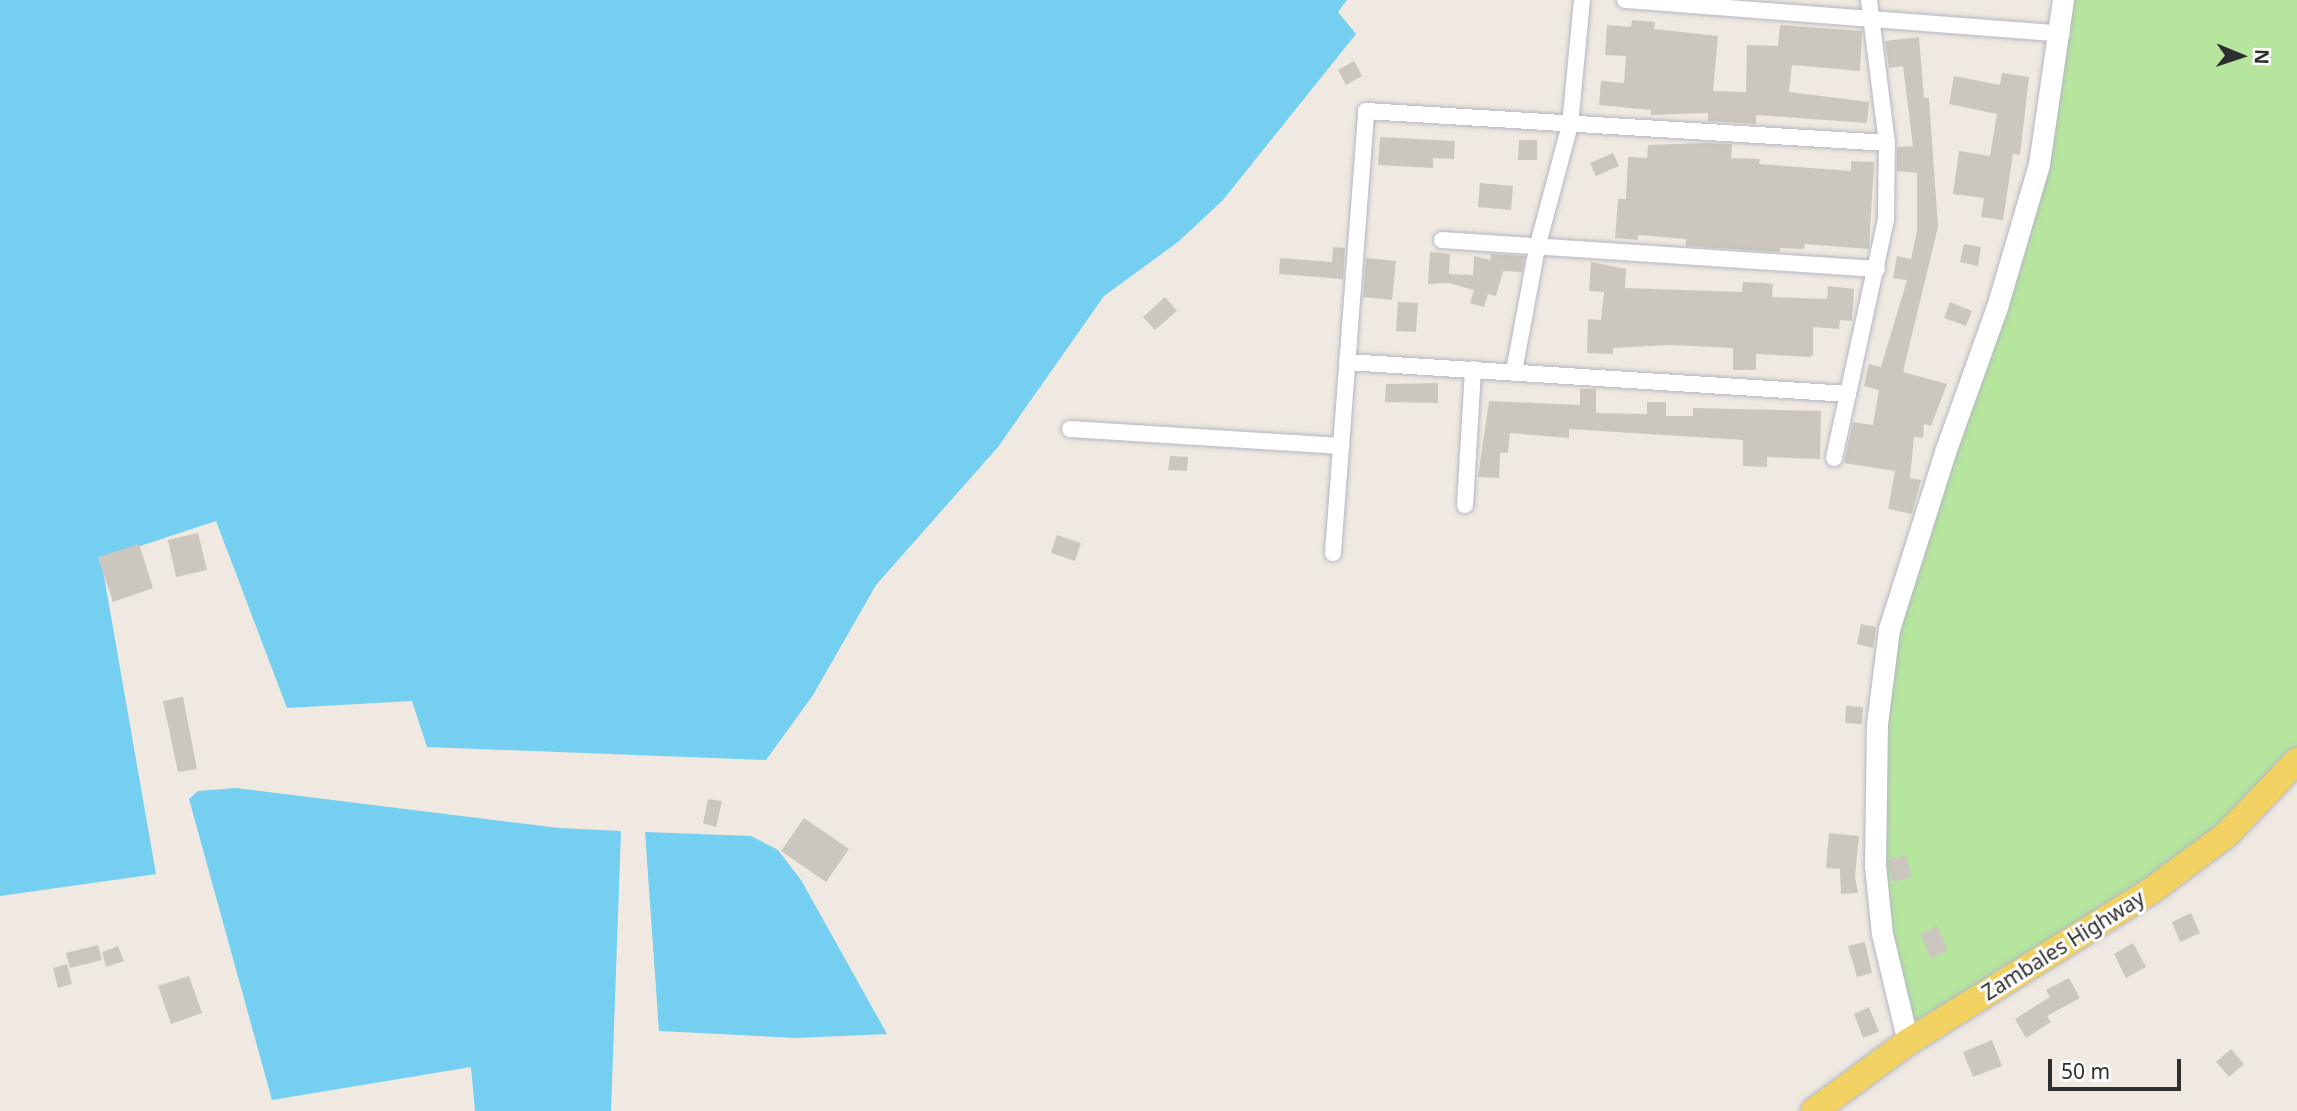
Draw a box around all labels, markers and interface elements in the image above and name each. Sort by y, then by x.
north arrow [2206,21,2276,91]
text: N [2249,49,2275,65]
street label: Zambales Highway [1977,885,2149,1005]
scale bar [2052,1044,2185,1088]
text: 50 m [2061,1057,2110,1085]

